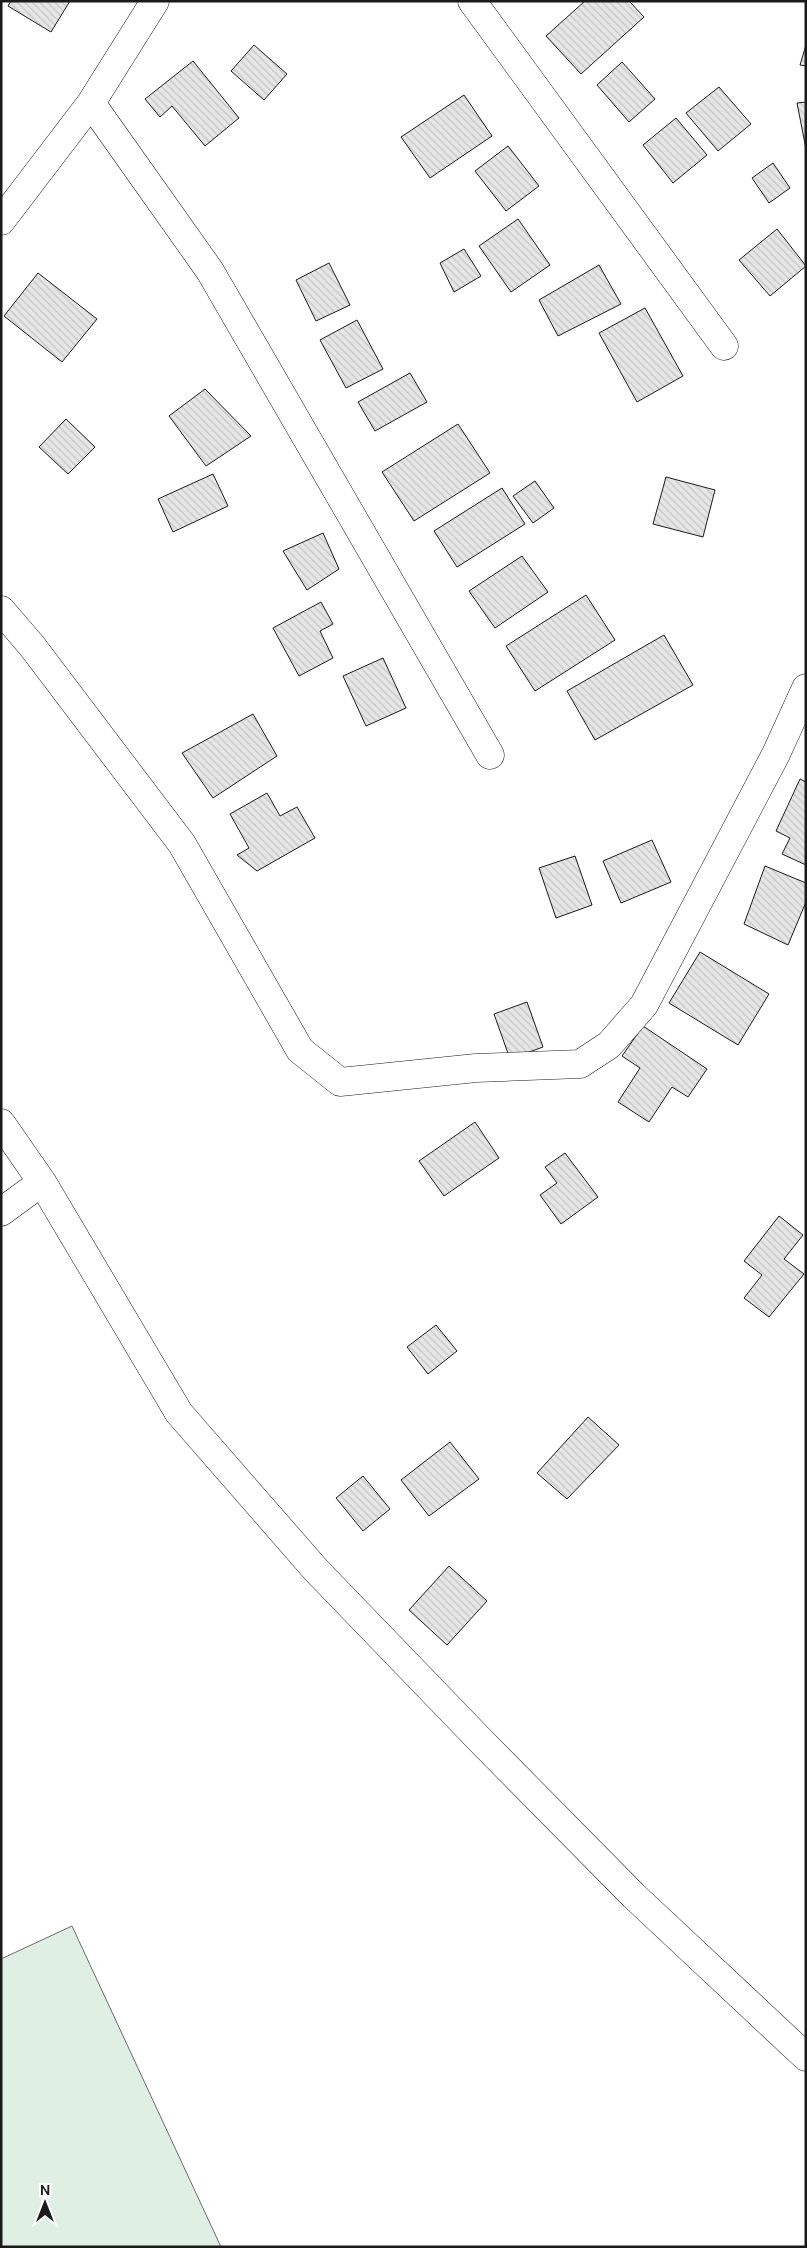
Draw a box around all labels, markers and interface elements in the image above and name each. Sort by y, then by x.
north arrow [20,2178,70,2228]
text: N [40,2181,50,2199]

